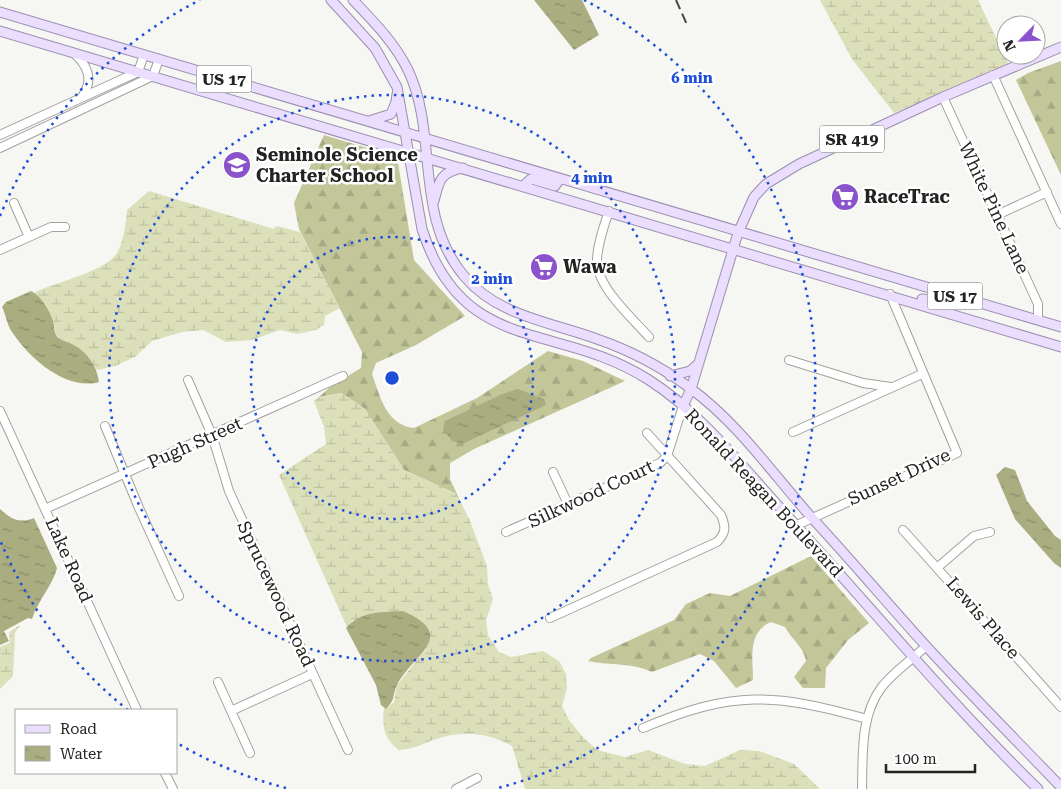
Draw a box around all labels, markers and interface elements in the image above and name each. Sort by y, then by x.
north arrow [996,15,1046,65]
text: N [1000,37,1019,53]
road number: US 17 [196,66,252,92]
text: 6 min [671,69,713,87]
road number: SR 419 [820,126,884,152]
street label: White Pine Lane [955,139,1034,277]
place label: Seminole Science Charter School [256,144,418,186]
school or university icon: Seminole Science Charter School [222,150,252,180]
text: 4 min [571,169,613,187]
supermarket icon: RaceTrac [830,182,860,212]
place label: RaceTrac [864,186,950,207]
supermarket icon: Wawa [529,252,559,282]
place label: Wawa [563,256,617,277]
text: 2 min [471,270,513,288]
road number: US 17 [928,282,982,310]
centre of rings [383,369,401,387]
street label: Ronald Reagan Boulevard [681,404,848,581]
street label: Pugh Street [144,412,245,473]
street label: Sunset Drive [844,444,953,509]
street label: Silkwood Court [525,455,657,532]
street label: Lake Road [41,514,98,606]
street label: Sprucewood Road [233,518,320,670]
street label: Lewis Place [942,573,1025,663]
legend [15,709,178,774]
text: Road [60,720,97,738]
scale bar [886,742,975,774]
text: Water [60,745,102,763]
text: 100 m [894,750,937,768]

